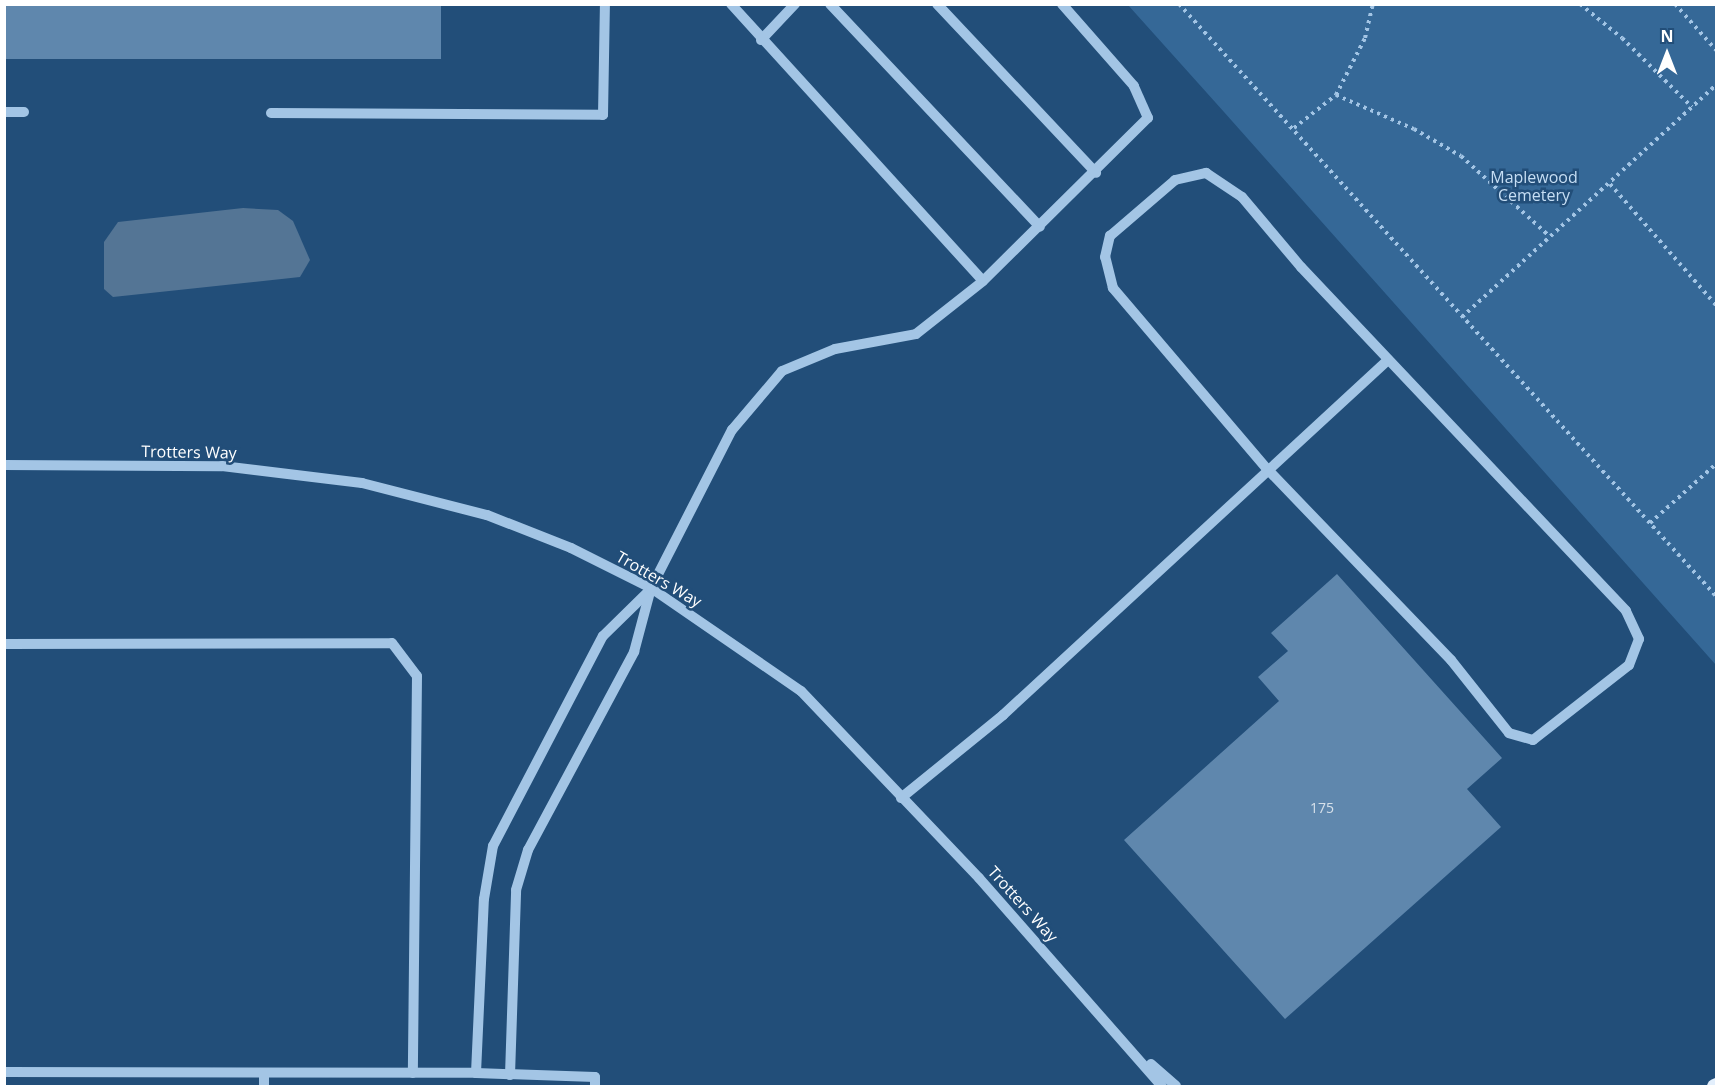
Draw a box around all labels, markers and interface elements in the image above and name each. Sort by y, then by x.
north arrow [1637,24,1697,84]
text: N [1660,25,1674,47]
park label: Maplewood Cemetery [1490,167,1578,205]
street label: Trotters Way [141,442,237,462]
street label: Trotters Way [613,547,705,611]
house number: 175 [1310,800,1334,816]
street label: Trotters Way [984,862,1062,946]

